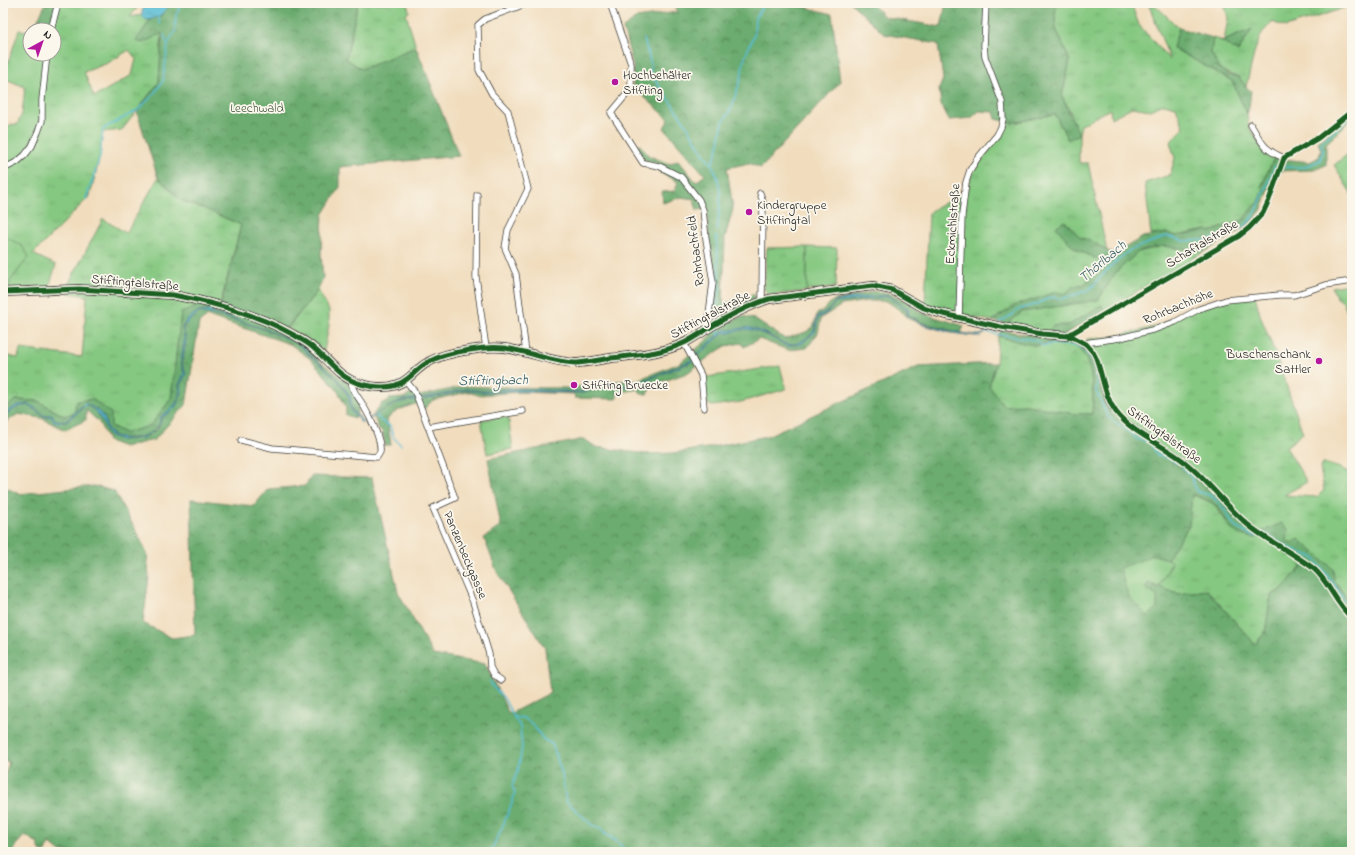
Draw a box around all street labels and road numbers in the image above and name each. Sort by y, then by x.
street label: Eckmichlstraße [941,183,965,265]
street label: Rohrbachfeld [682,214,710,287]
street label: Schaftalstraße [1162,215,1242,273]
street label: Stiftingtalstraße [90,270,180,297]
street label: Rohrbachhöhe [1140,284,1216,330]
street label: Stiftingtalstraße [667,286,754,345]
street label: Stiftingtalstraße [1122,402,1205,469]
street label: Panzenbeckgasse [437,508,492,602]

